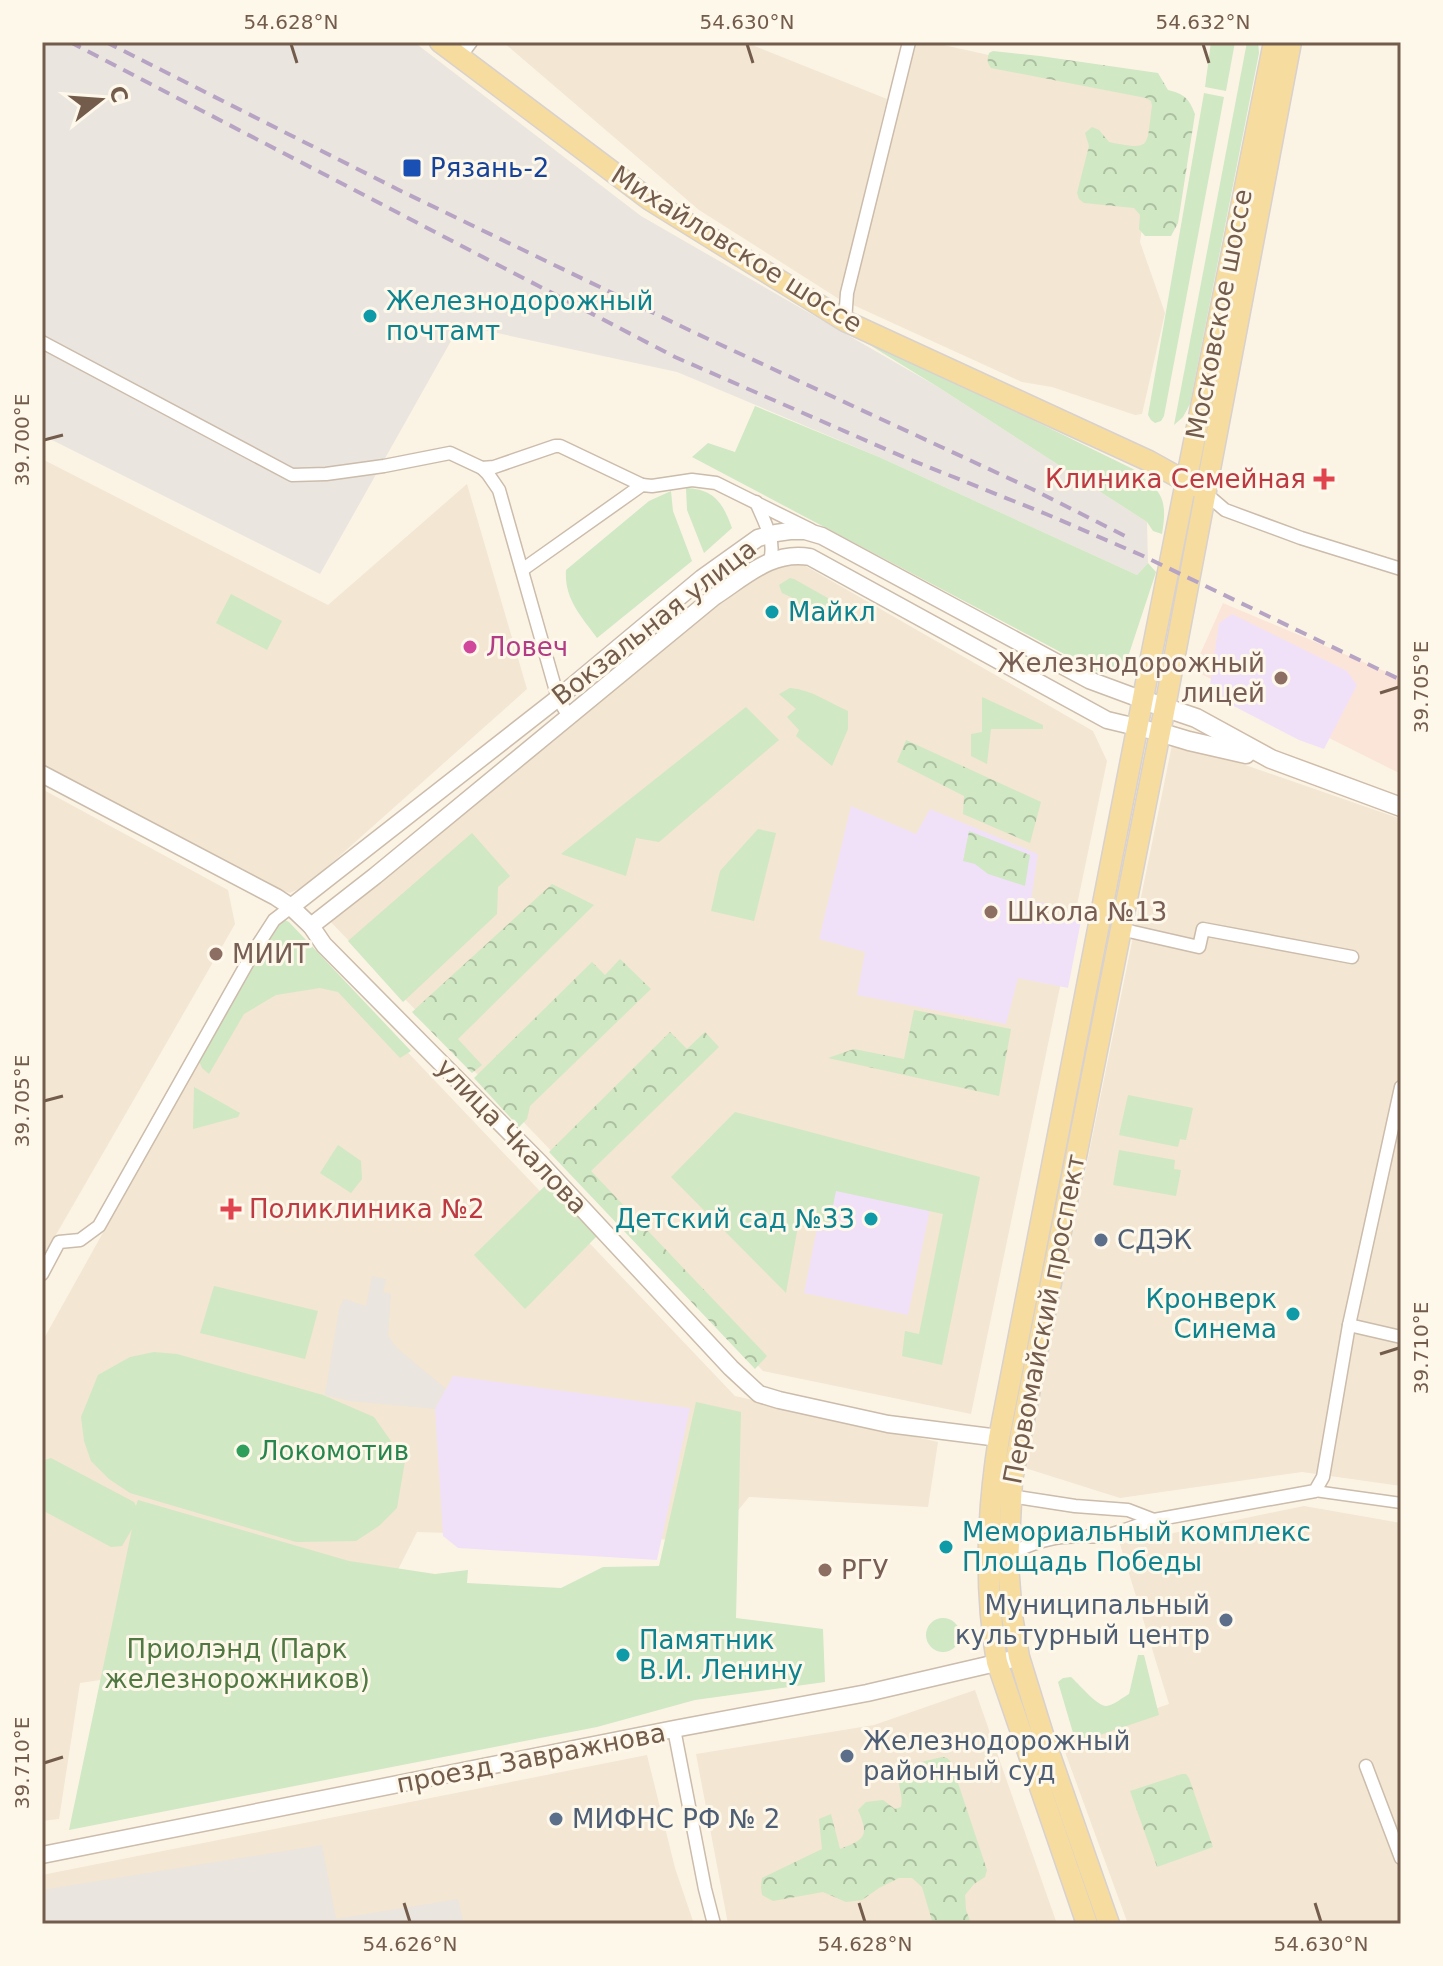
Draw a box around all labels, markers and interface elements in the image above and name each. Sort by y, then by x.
text: 54.628°N [244,10,338,34]
text: 54.630°N [700,10,794,34]
text: 54.632°N [1156,10,1250,34]
north arrow [60,60,140,140]
text: С [104,83,133,106]
place label: Рязань-2 [430,153,549,183]
marker: Рязань-2 [401,157,423,179]
street label: Михайловское шоссе [606,159,868,339]
street label: Московское шоссе [1180,186,1258,442]
place label: Железнодорожный почтамт [386,286,654,346]
marker: Железнодорожный почтамт [361,307,379,325]
text: 39.700°E [10,394,34,486]
place label: Клиника Семейная [1045,464,1306,494]
marker: Клиника Семейная [1313,468,1335,490]
street label: Вокзальная улица [546,533,762,711]
place label: Майкл [788,597,876,627]
marker: Майкл [763,603,781,621]
place label: Ловеч [486,632,568,662]
marker: Ловеч [461,638,479,656]
text: 39.705°E [1409,641,1433,733]
place label: Железнодорожный лицей [998,648,1265,708]
marker: Железнодорожный лицей [1272,669,1290,687]
place label: Школа №13 [1007,897,1167,927]
marker: Школа №13 [982,903,1000,921]
place label: МИИТ [232,939,309,969]
marker: МИИТ [207,945,225,963]
street label: улица Чкалова [430,1052,594,1220]
text: 39.705°E [10,1055,34,1147]
street label: Первомайский проспект [997,1152,1091,1486]
place label: Поликлиника №2 [249,1194,485,1224]
marker: Поликлиника №2 [220,1198,242,1220]
place label: Детский сад №33 [615,1204,855,1234]
marker: Детский сад №33 [862,1210,880,1228]
place label: СДЭК [1117,1225,1192,1255]
marker: СДЭК [1092,1231,1110,1249]
place label: Кронверк Синема [1146,1284,1277,1344]
text: 39.710°E [1409,1302,1433,1394]
marker: Кронверк Синема [1284,1305,1302,1323]
place label: Локомотив [259,1436,409,1466]
marker: Локомотив [234,1442,252,1460]
place label: Мемориальный комплекс Площадь Победы [962,1517,1311,1577]
marker: Мемориальный комплекс Площадь Победы [937,1538,955,1556]
place label: РГУ [841,1555,889,1585]
marker: РГУ [816,1561,834,1579]
place label: Муниципальный культурный центр [955,1590,1210,1650]
marker: Муниципальный культурный центр [1217,1611,1235,1629]
place label: Памятник В.И. Ленину [639,1625,803,1685]
park label: Приолэнд (Парк железнорожников) [104,1634,370,1694]
marker: Памятник В.И. Ленину [614,1646,632,1664]
text: 39.710°E [10,1717,34,1809]
street label: проезд Завражнова [394,1717,668,1799]
place label: Железнодорожный районный суд [863,1726,1131,1786]
marker: Железнодорожный районный суд [838,1747,856,1765]
place label: МИФНС РФ № 2 [572,1804,780,1834]
marker: МИФНС РФ № 2 [547,1810,565,1828]
text: 54.626°N [363,1932,457,1956]
text: 54.628°N [818,1932,912,1956]
text: 54.630°N [1274,1932,1368,1956]

